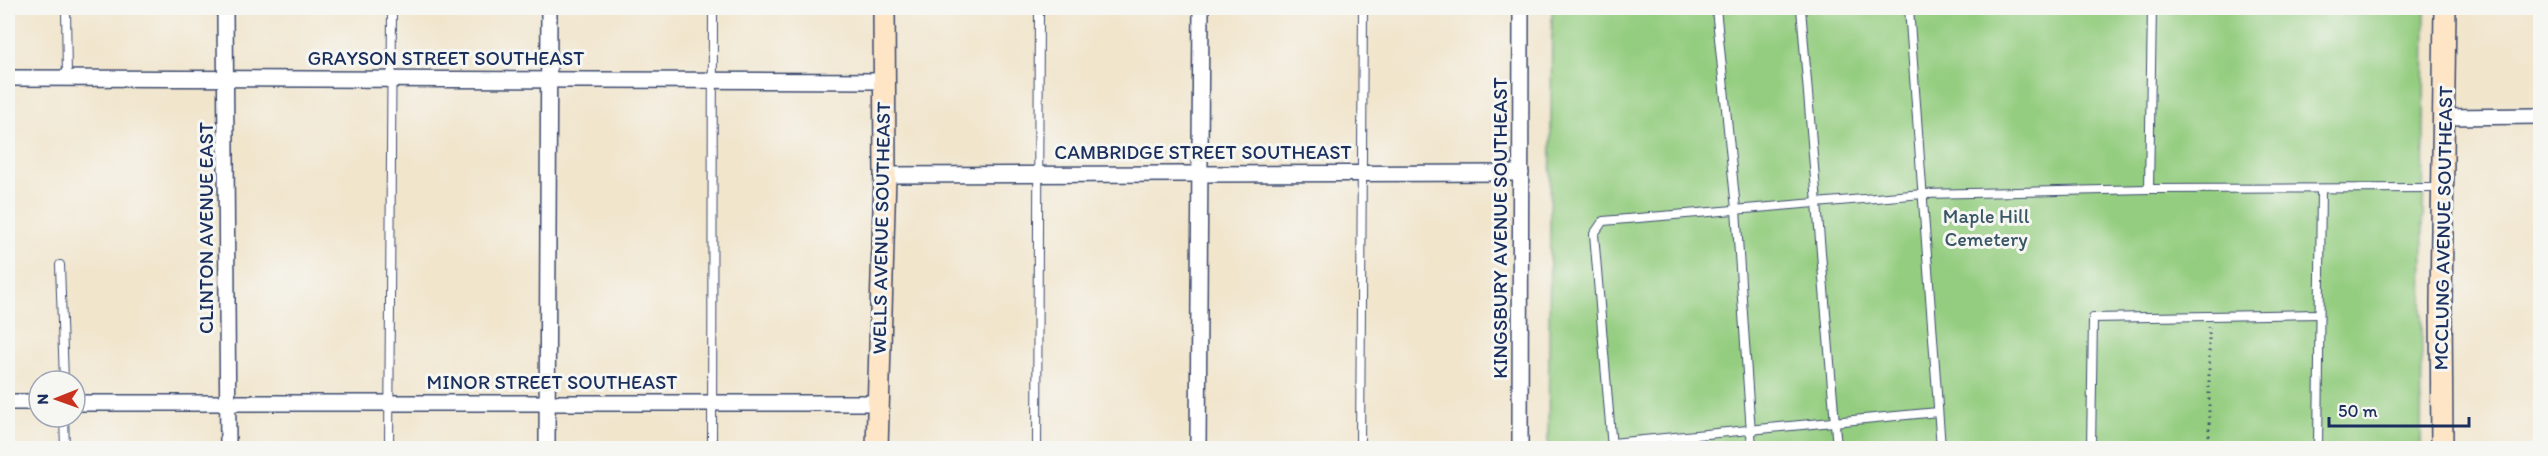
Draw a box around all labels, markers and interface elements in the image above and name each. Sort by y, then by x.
street label: GRAYSON STREET SOUTHEAST [307,46,585,70]
street label: KINGSBURY AVENUE SOUTHEAST [1488,77,1512,379]
street label: MCCLUNG AVENUE SOUTHEAST [2429,85,2457,371]
street label: WELLS AVENUE SOUTHEAST [867,101,895,355]
street label: CLINTON AVENUE EAST [194,122,218,334]
street label: CAMBRIDGE STREET SOUTHEAST [1054,140,1352,164]
park label: Maple Hill Cemetery [1943,204,2030,251]
north arrow [27,369,87,429]
street label: MINOR STREET SOUTHEAST [427,370,677,394]
scale bar [2329,390,2468,428]
text: N [33,394,52,405]
text: 50 m [2338,400,2378,422]

